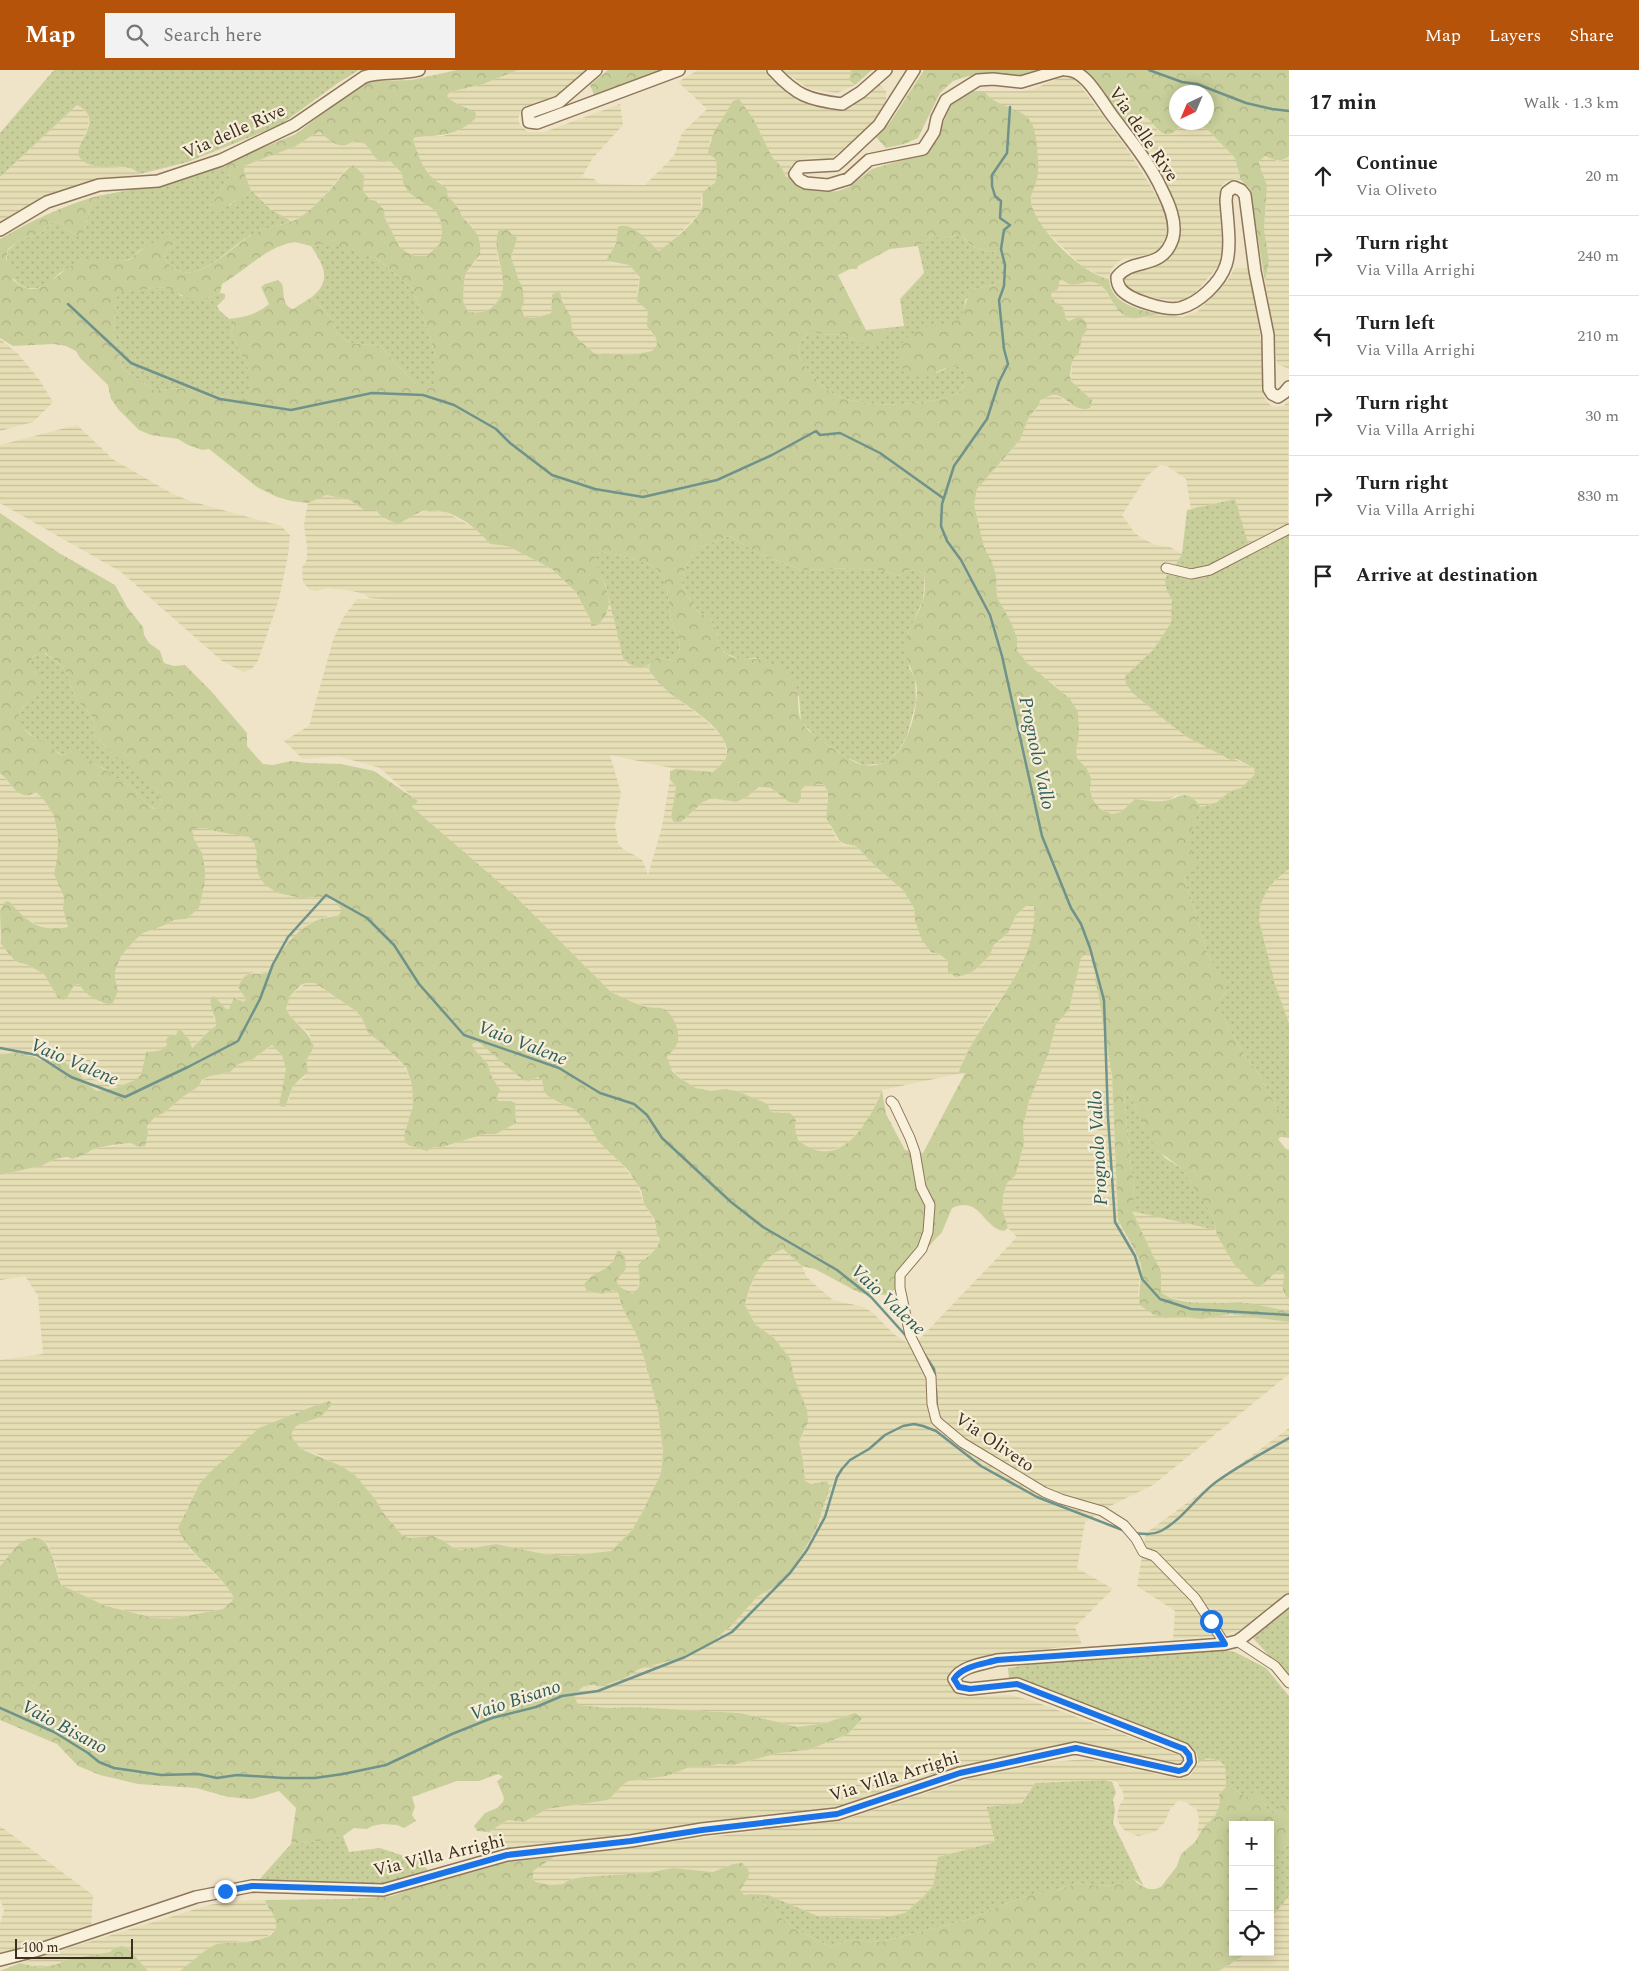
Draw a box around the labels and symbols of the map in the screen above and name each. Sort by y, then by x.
street label: Via delle Rive [1102,81,1185,187]
north arrow [1169,85,1214,130]
street label: Via delle Rive [179,97,290,166]
water label: Prognolo Vallo [1010,694,1063,813]
water label: Vaio Valene [473,1013,572,1074]
water label: Vaio Valene [25,1031,123,1094]
water label: Prognolo Vallo [1081,1090,1116,1206]
water label: Vaio Valene [844,1257,932,1343]
street label: Via Oliveto [949,1406,1040,1479]
route start [1200,1610,1223,1633]
water label: Vaio Bisano [466,1672,565,1729]
water label: Vaio Bisano [16,1692,113,1762]
street label: Via Villa Arrighi [826,1744,962,1809]
street label: Via Villa Arrighi [371,1827,508,1884]
route end [214,1880,237,1903]
scale bar [15,1936,132,1959]

